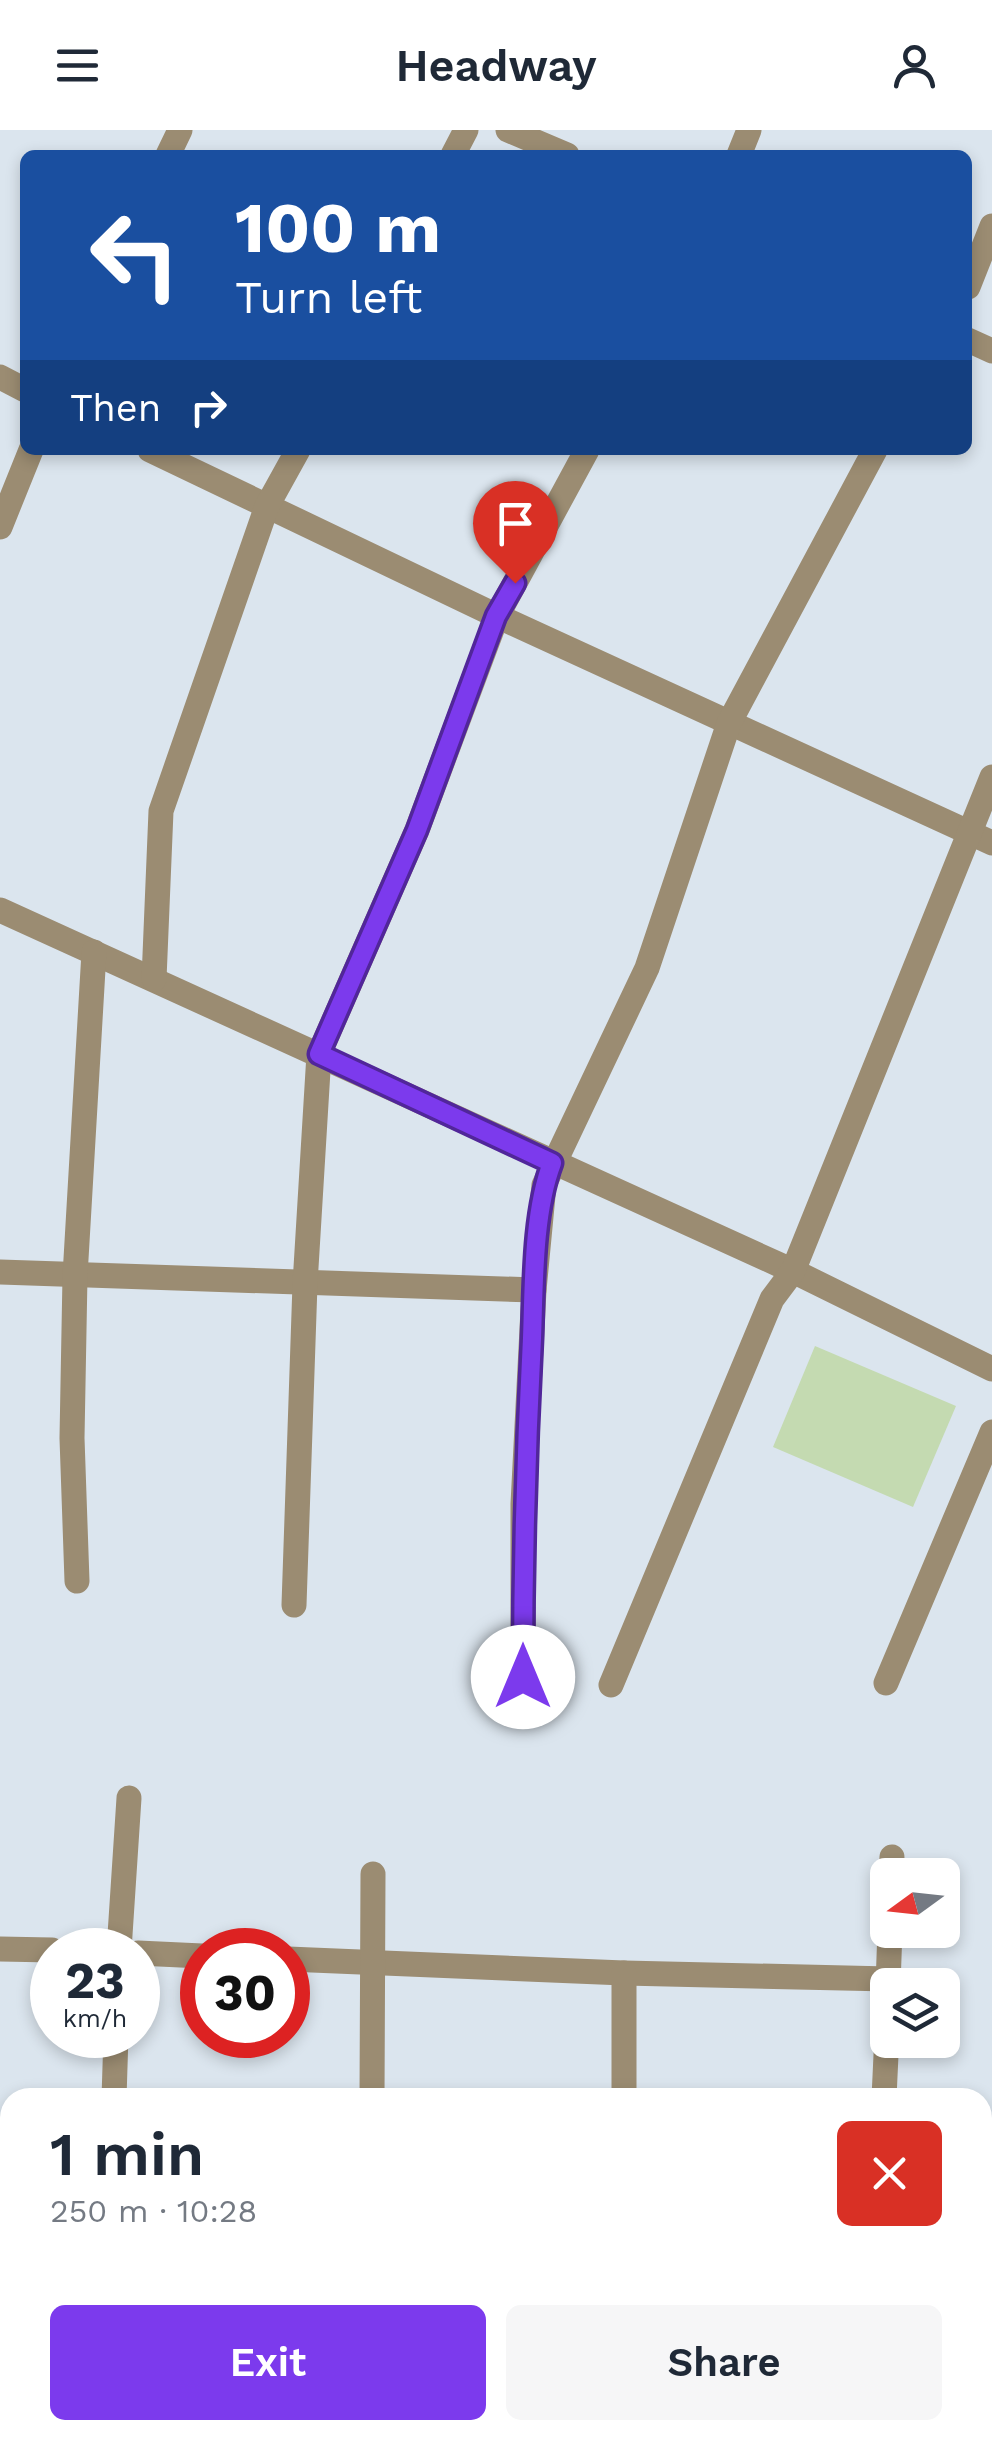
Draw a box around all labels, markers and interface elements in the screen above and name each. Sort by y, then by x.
icon: menu [50,38,105,93]
icon: person [887,38,942,93]
text: Headway [395,39,597,92]
text: 100 m [235,187,441,269]
icon: left [70,190,200,320]
text: Turn left [235,271,422,324]
icon: right [181,380,236,435]
text: Then [70,386,161,430]
pin [473,481,558,584]
icon: arrive [488,496,543,551]
position arrow [471,1625,575,1729]
north arrow [870,1858,960,1948]
map controls [870,1858,960,2058]
speed limit sign: 30 [180,1928,310,2058]
text: 23 [65,1951,125,2010]
button: layers [870,1968,960,2058]
text: km/h [63,2004,127,2033]
text: 1 min [50,2119,204,2190]
button: close [837,2121,942,2226]
text: 250 m · 10:28 [50,2192,257,2230]
button: Exit [50,2305,486,2420]
button: Share [506,2305,942,2420]

